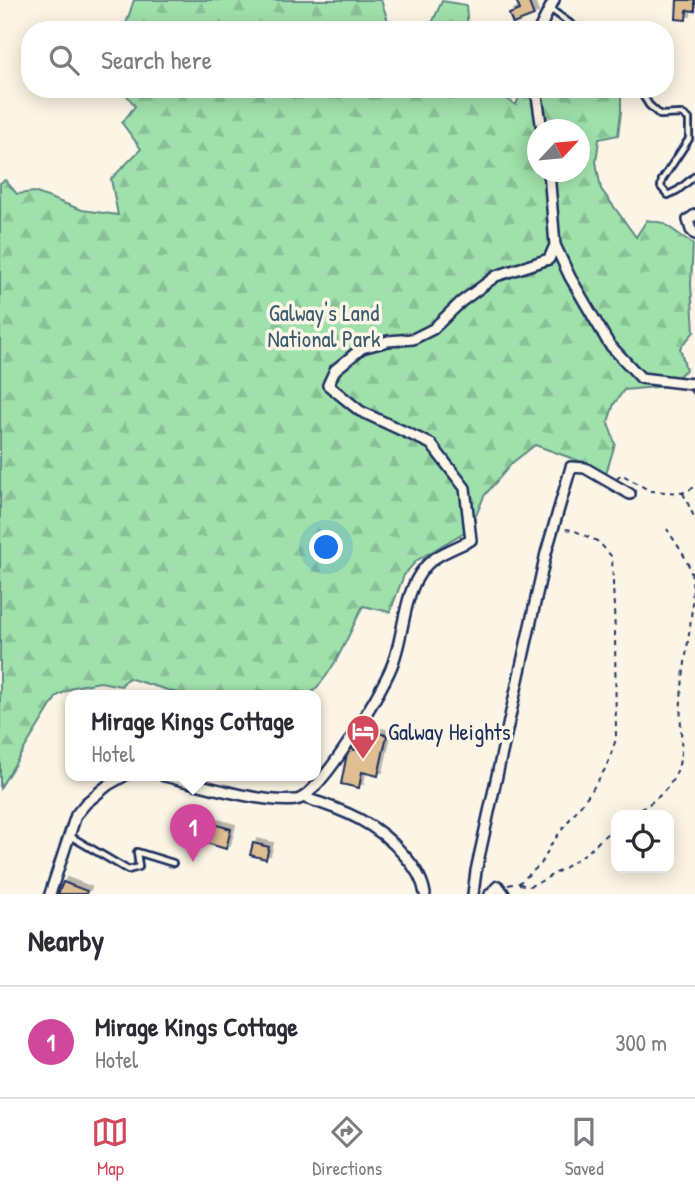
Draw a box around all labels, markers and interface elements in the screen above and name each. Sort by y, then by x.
search box [21,21,674,98]
icon: search [45,41,83,79]
text: Search here [101,42,212,77]
north arrow [527,119,590,182]
park label: Galway's Land National Park [268,297,381,354]
your location [309,530,343,564]
popup [65,690,321,781]
text: Mirage Kings Cottage [92,703,294,738]
hotel icon: Galway Heights [344,712,382,761]
place label: Galway Heights [388,716,511,747]
text: Hotel [92,738,135,769]
pin: 1 [170,804,216,862]
map controls [611,810,674,873]
button: locate [611,810,674,873]
text: Nearby [28,920,104,960]
text: Mirage Kings Cottage [95,1009,298,1044]
text: 1 [47,1027,55,1058]
text: 300 m [615,1027,667,1058]
text: Hotel [95,1044,138,1075]
tab: Map [91,1113,129,1181]
tab: Directions [312,1113,382,1181]
tab: Saved [565,1113,604,1181]

